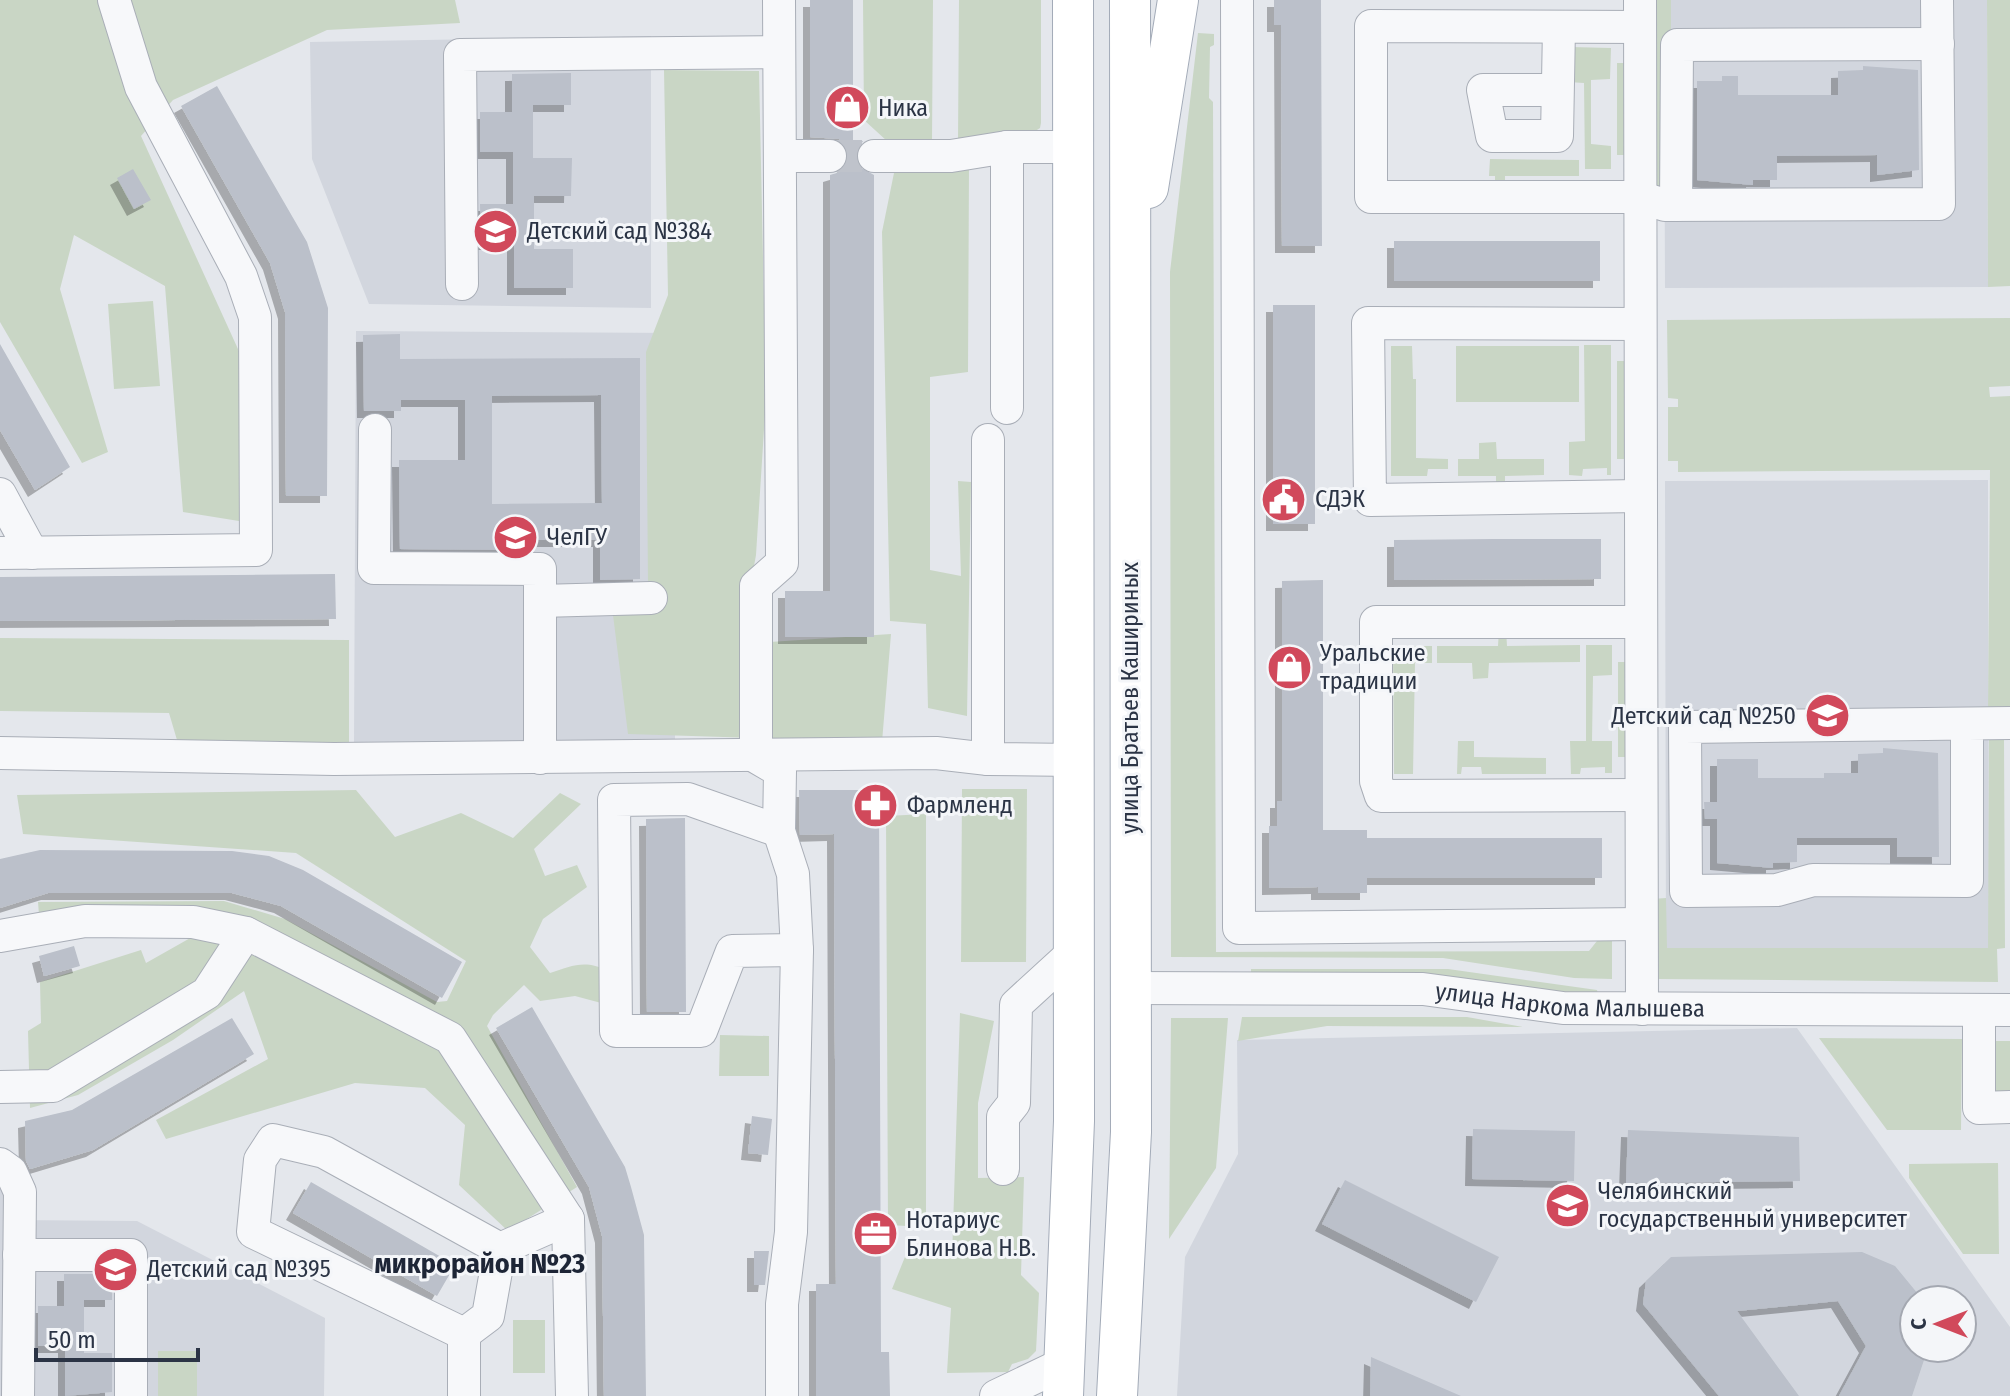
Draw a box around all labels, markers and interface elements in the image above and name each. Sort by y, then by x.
shop icon: Ника [823,84,871,132]
place label: Ника [878,94,928,122]
school or university icon: Детский сад №384 [472,207,520,255]
place label: Детский сад №384 [526,217,712,245]
public building icon: СДЭК [1260,475,1308,523]
place label: СДЭК [1315,485,1365,513]
school or university icon: ЧелГУ [492,513,540,561]
place label: ЧелГУ [547,523,607,551]
street label: улица Братьев Кашириных [1116,562,1144,834]
place label: Уральские традиции [1319,639,1426,695]
shop icon: Уральские традиции [1265,643,1313,691]
school or university icon: Детский сад №250 [1803,692,1851,740]
place label: Детский сад №250 [1610,702,1796,730]
pharmacy icon: Фармленд [852,781,900,829]
place label: Фармленд [907,791,1013,819]
street label: улица Наркома Малышева [1434,977,1705,1023]
place label: Челябинский государственный университет [1598,1177,1907,1233]
school or university icon: Челябинский государственный университет [1543,1181,1591,1229]
place label: Нотариус Блинова Н.В. [906,1206,1036,1262]
office icon: Нотариус Блинова Н.В. [851,1210,899,1258]
school or university icon: Детский сад №395 [92,1245,140,1293]
district label: микрорайон №23 [375,1247,585,1280]
place label: Детский сад №395 [146,1255,331,1283]
north arrow [1898,1284,1978,1364]
scale bar [36,1312,198,1362]
text: С [1905,1318,1932,1330]
text: 50 m [48,1326,96,1354]

